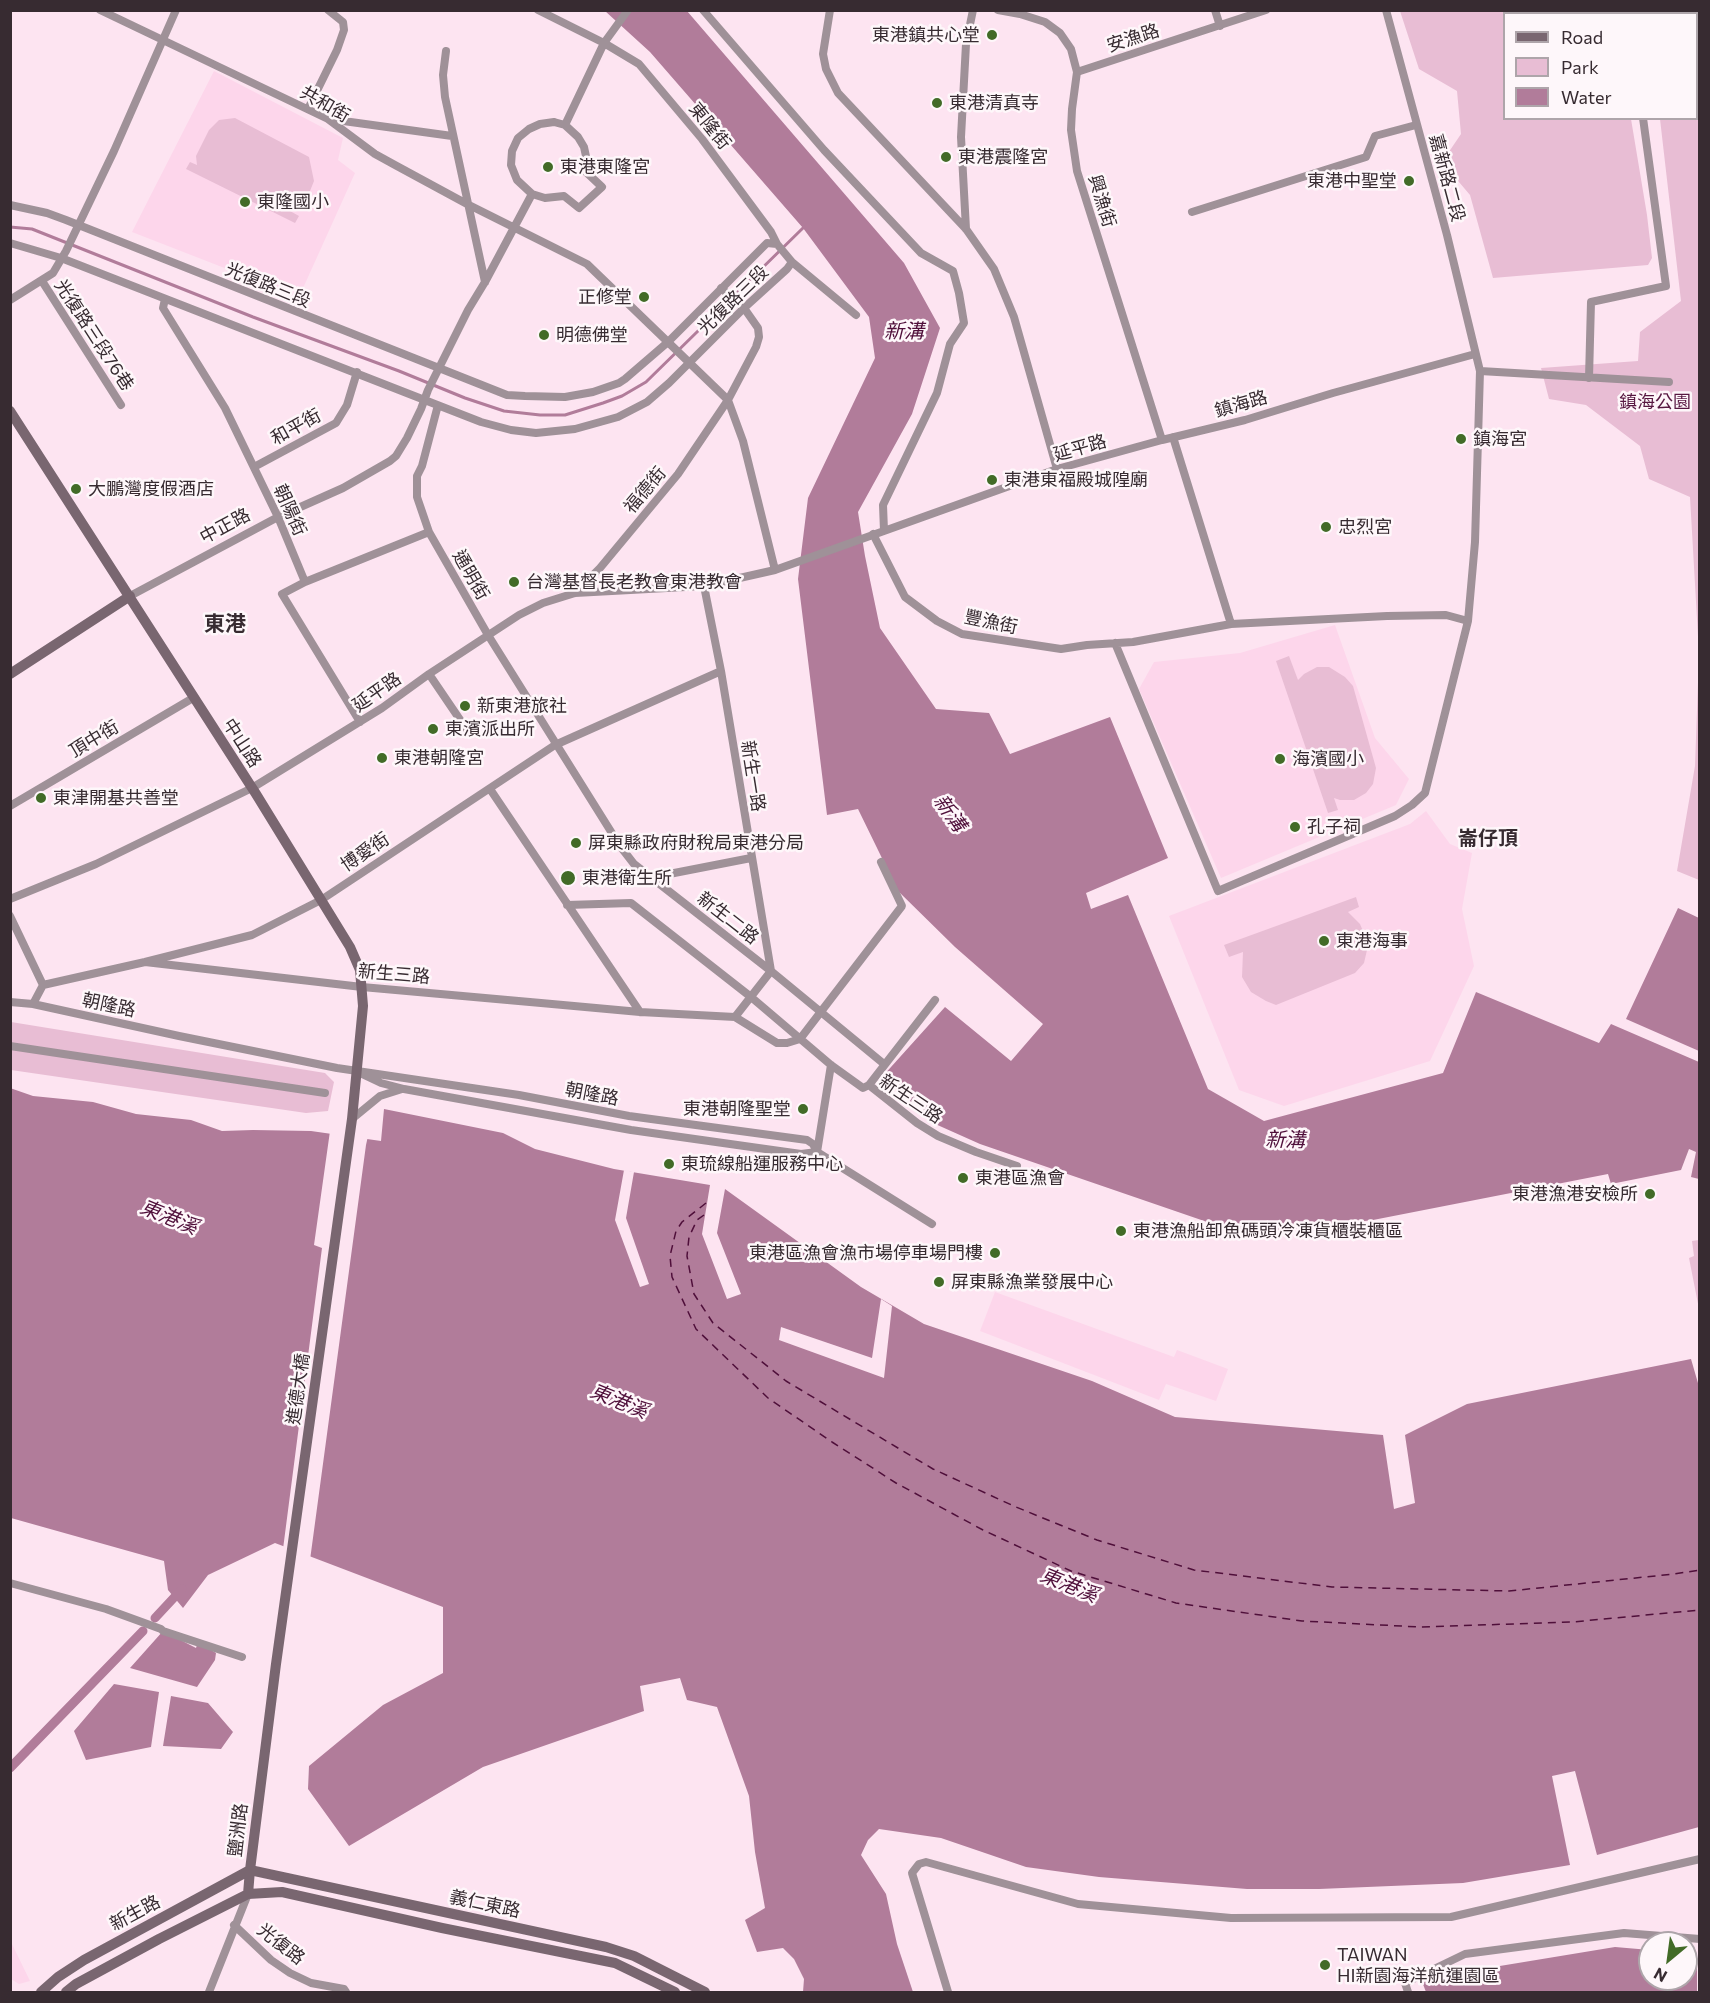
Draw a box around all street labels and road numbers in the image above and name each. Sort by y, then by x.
street label: 安漁路 [1104,19,1162,57]
street label: 共和街 [296,81,354,127]
street label: 東隆街 [685,98,735,154]
street label: 嘉新路二段 [1425,132,1469,224]
street label: 興漁街 [1084,172,1120,230]
street label: 光復路三段 [222,258,314,312]
street label: 光復路三段 [693,261,773,339]
street label: 光復路三段76巷 [50,275,138,395]
street label: 鎮海路 [1212,386,1270,422]
street label: 和平街 [267,404,325,450]
street label: 延平路 [1051,430,1109,466]
street label: 福德街 [619,462,671,518]
street label: 朝陽街 [269,481,311,539]
street label: 中正路 [196,504,254,548]
street label: 通明街 [448,546,494,604]
street label: 豐漁街 [962,606,1020,638]
street label: 延平路 [349,668,405,716]
street label: 中山路 [218,714,266,772]
street label: 頂中街 [65,716,123,762]
street label: 新生一路 [737,739,769,813]
street label: 博愛街 [337,828,393,876]
street label: 新生二路 [693,887,763,949]
street label: 新生三路 [357,960,431,988]
street label: 朝隆路 [80,989,138,1021]
street label: 新生三路 [875,1070,947,1128]
street label: 朝隆路 [563,1078,621,1110]
street label: 進德大橋 [282,1352,314,1426]
street label: 鹽洲路 [224,1802,252,1858]
street label: 義仁東路 [448,1886,522,1922]
street label: 新生路 [106,1891,164,1935]
street label: 光復路 [253,1919,309,1969]

